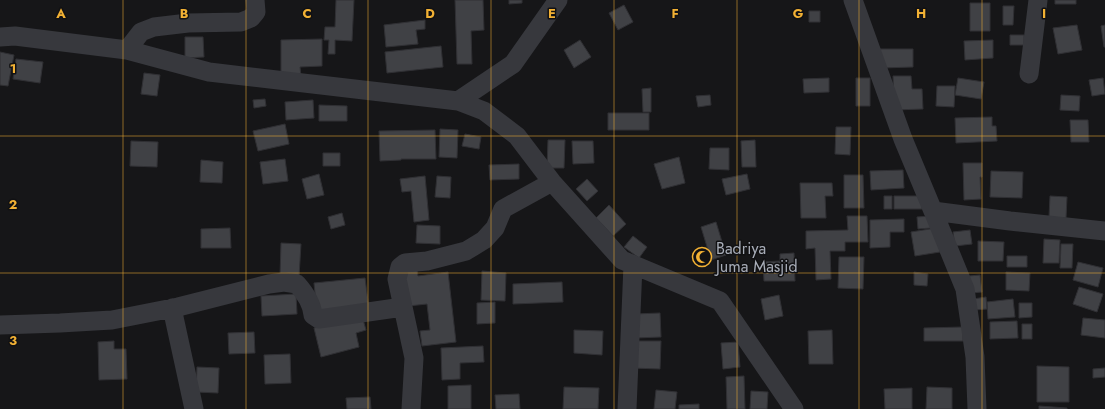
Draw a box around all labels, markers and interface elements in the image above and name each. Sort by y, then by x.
text: A [55,4,66,23]
text: B [180,4,189,23]
text: C [302,4,312,23]
text: D [425,4,435,23]
text: E [548,4,556,23]
text: F [671,4,679,23]
text: G [793,4,804,23]
text: H [916,4,926,23]
text: I [1042,4,1046,23]
text: 1 [10,59,16,78]
text: 2 [9,195,17,214]
place label: Badriya Juma Masjid [714,237,798,278]
mosque icon: Badriya Juma Masjid [691,246,713,268]
text: 3 [9,331,17,350]

